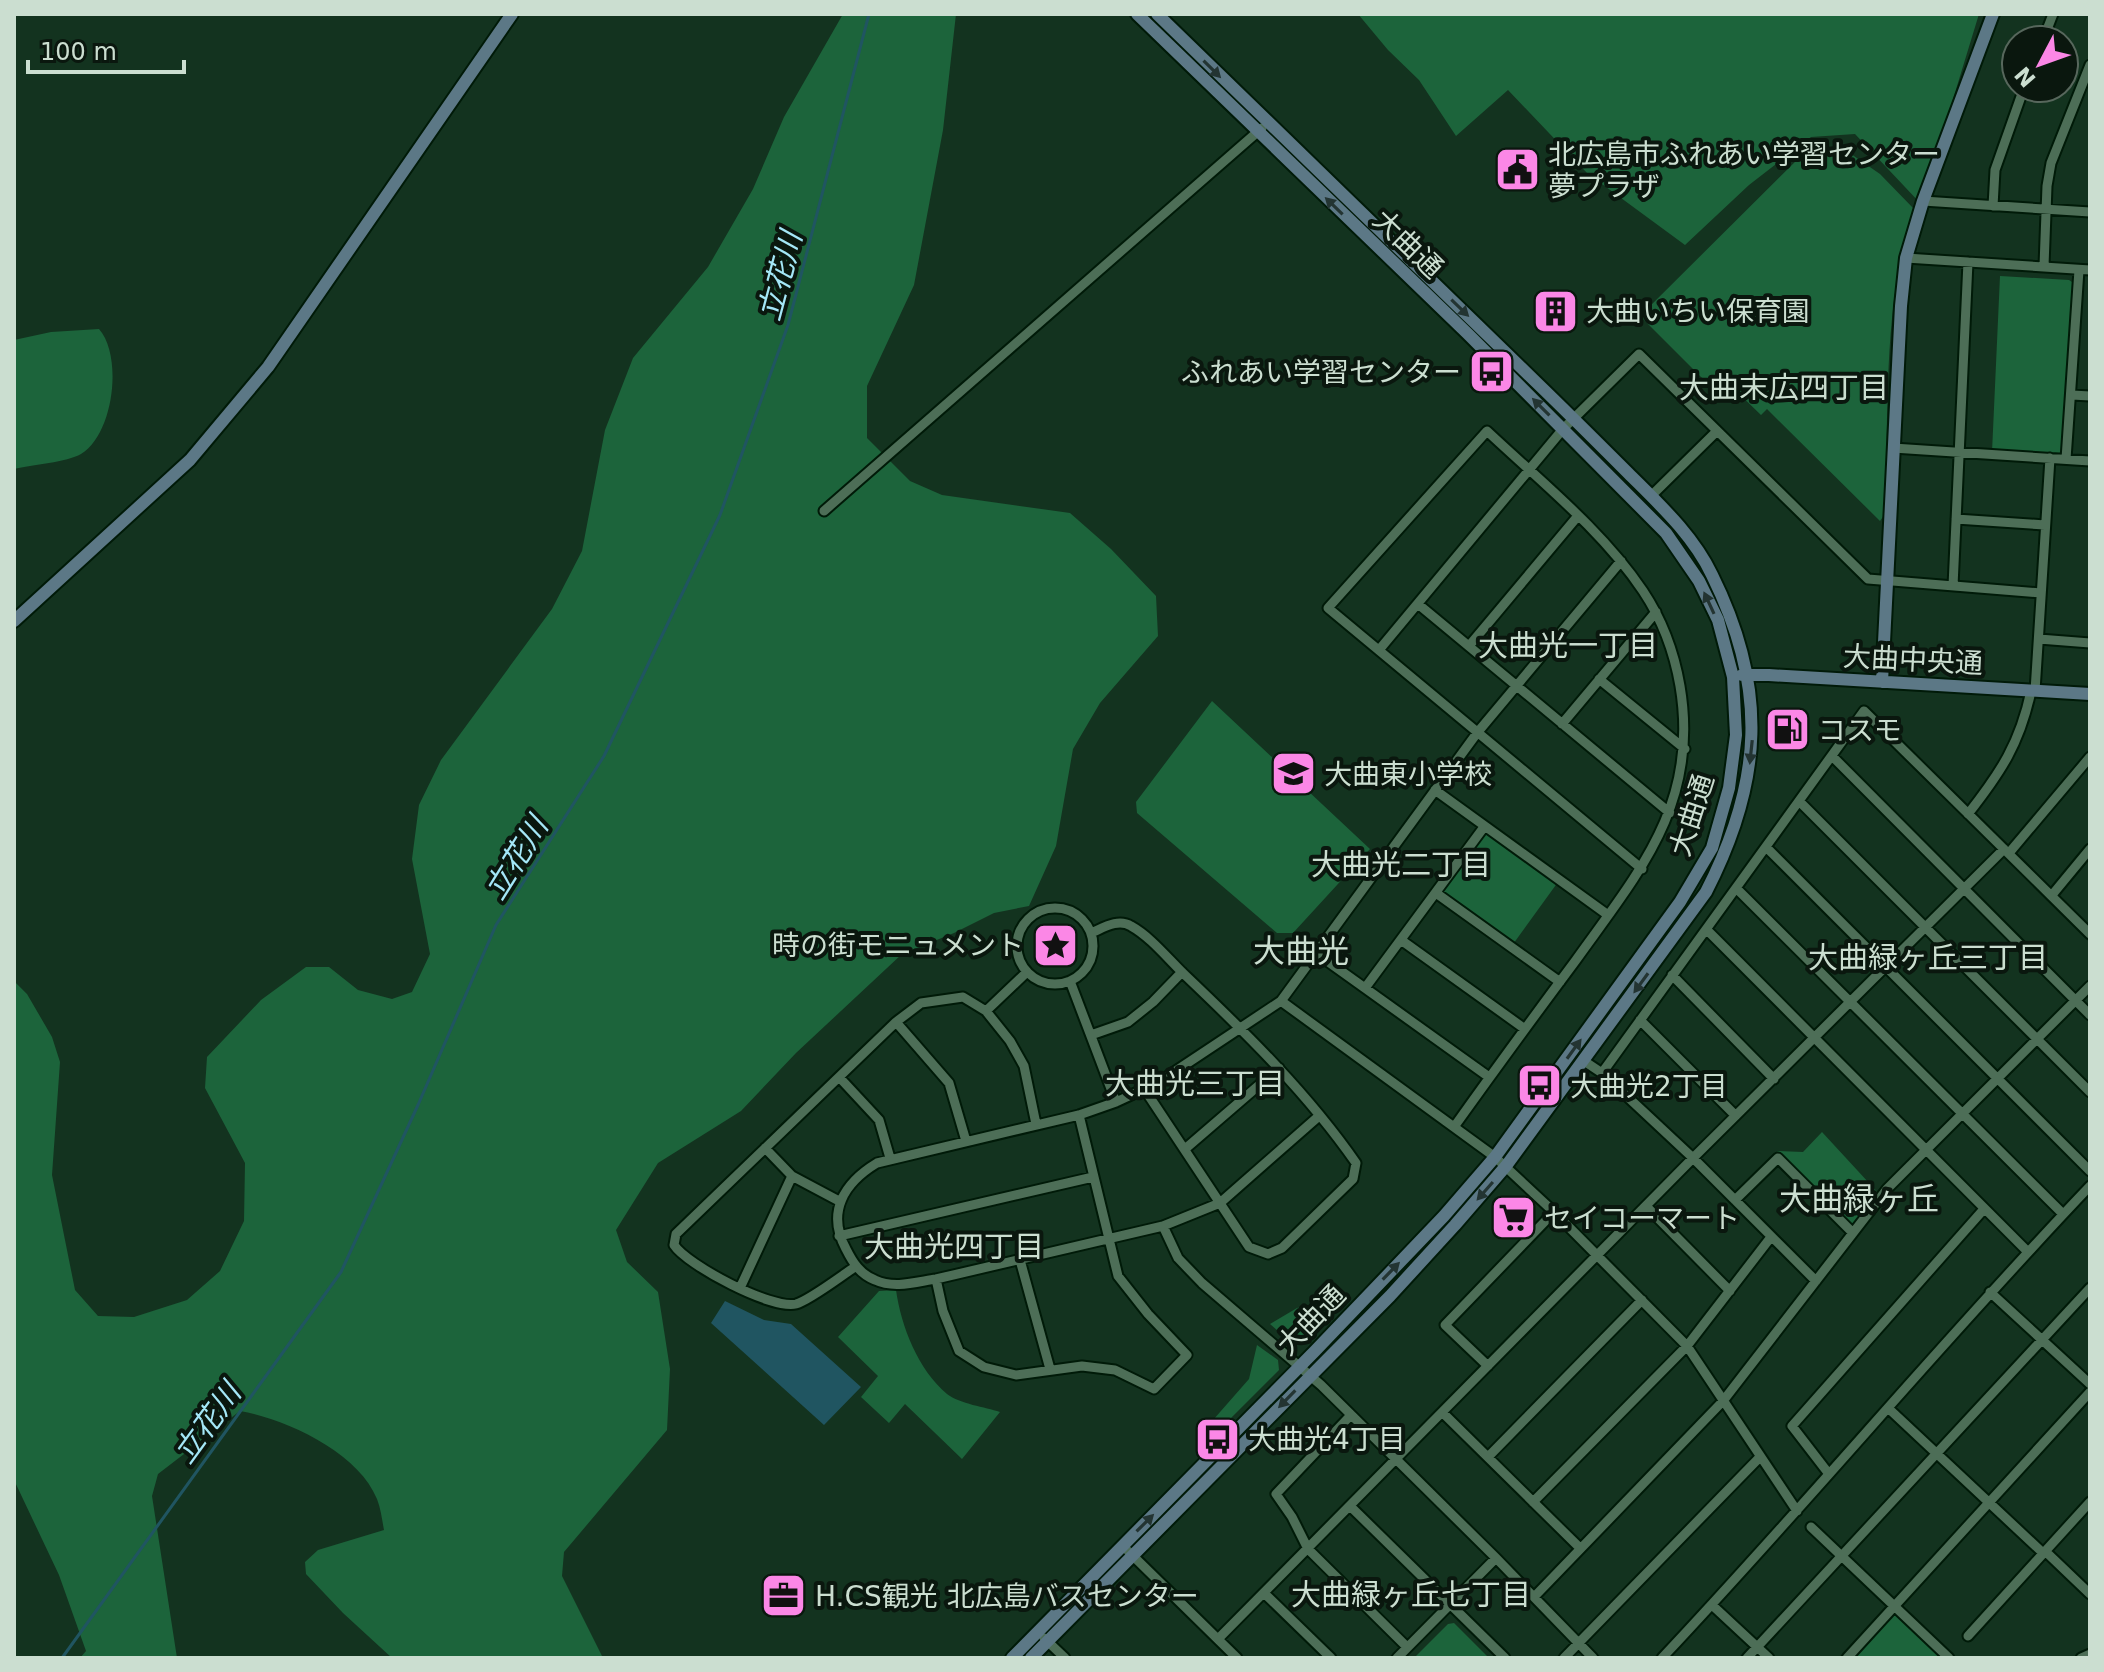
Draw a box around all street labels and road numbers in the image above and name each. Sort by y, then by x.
street label: 大曲通 [1366,203,1450,285]
street label: 大曲中央通 [1842,640,1984,680]
street label: 大曲通 [1663,770,1721,860]
street label: 大曲通 [1270,1278,1352,1362]

